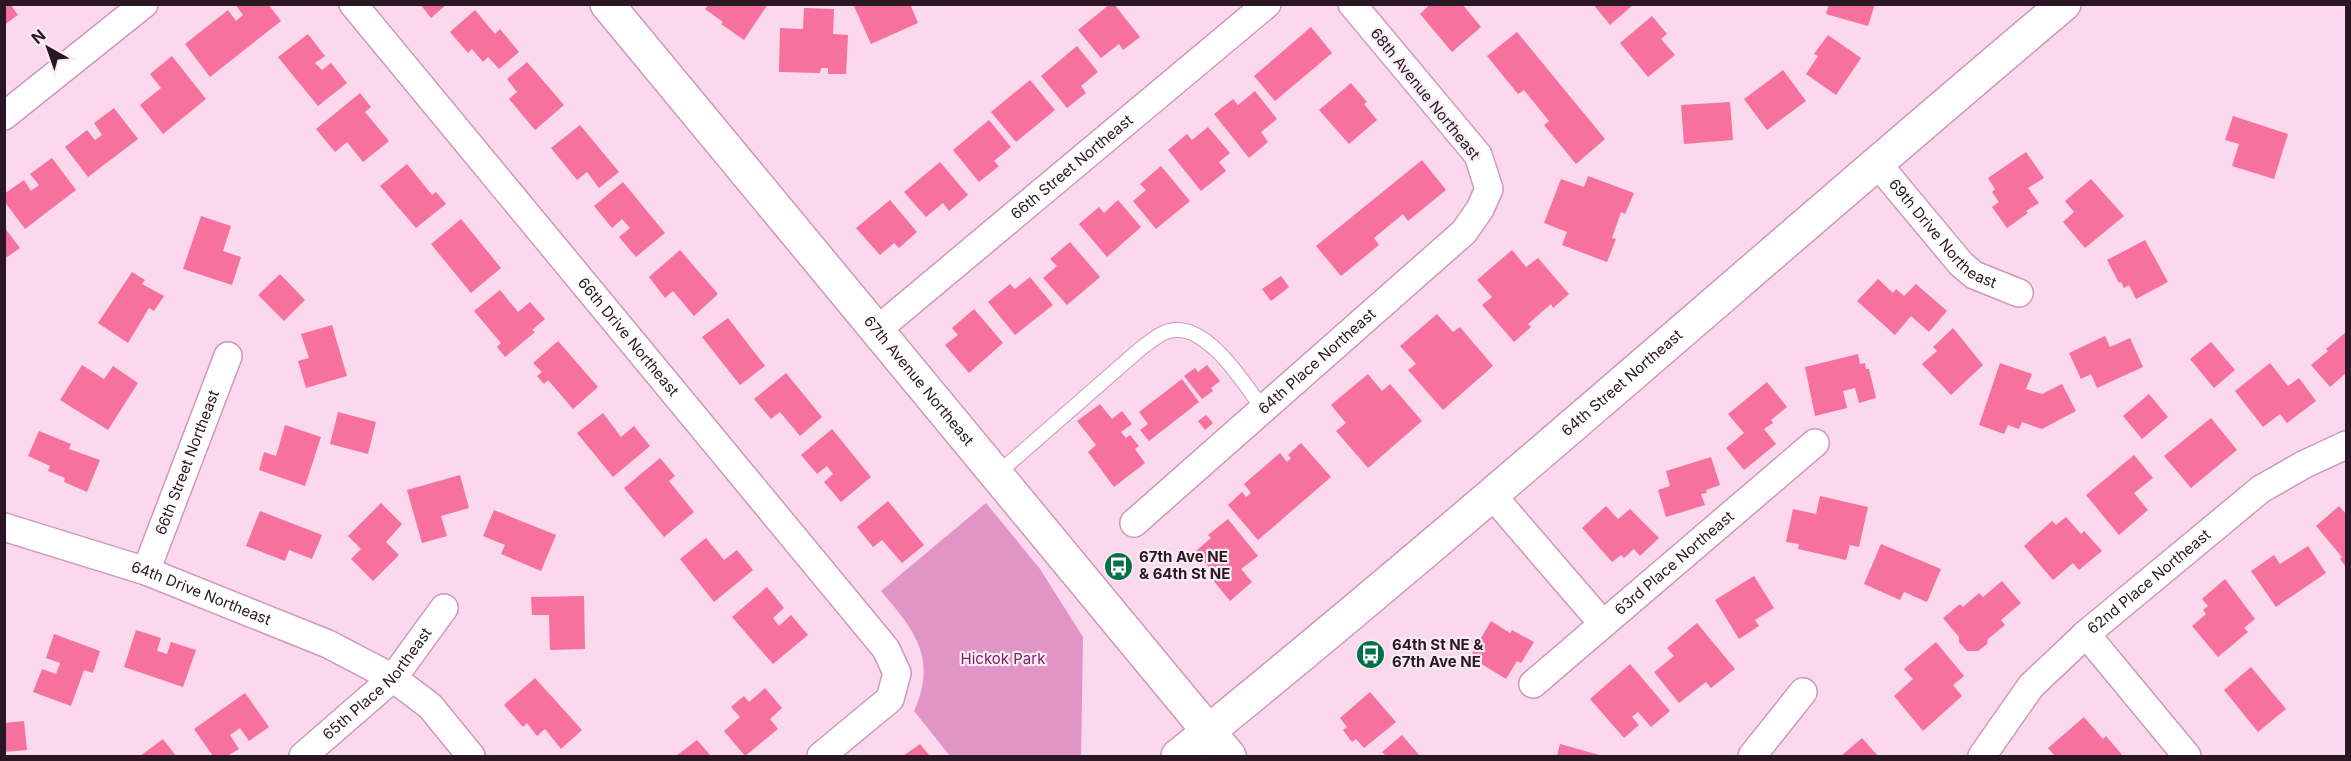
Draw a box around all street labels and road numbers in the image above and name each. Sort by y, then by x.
street label: 68th Avenue Northeast [1367,24,1484,163]
street label: 66th Street Northeast [1007,110,1137,223]
street label: 69th Drive Northeast [1885,175,2000,292]
street label: 66th Drive Northeast [574,273,683,400]
street label: 64th Place Northeast [1254,304,1379,418]
street label: 67th Avenue Northeast [860,312,978,449]
street label: 64th Street Northeast [1557,325,1686,440]
street label: 66th Street Northeast [151,387,223,537]
street label: 63rd Place Northeast [1611,507,1738,619]
street label: 62nd Place Northeast [2083,525,2214,638]
street label: 64th Drive Northeast [129,557,274,629]
street label: 65th Place Northeast [318,624,436,744]

